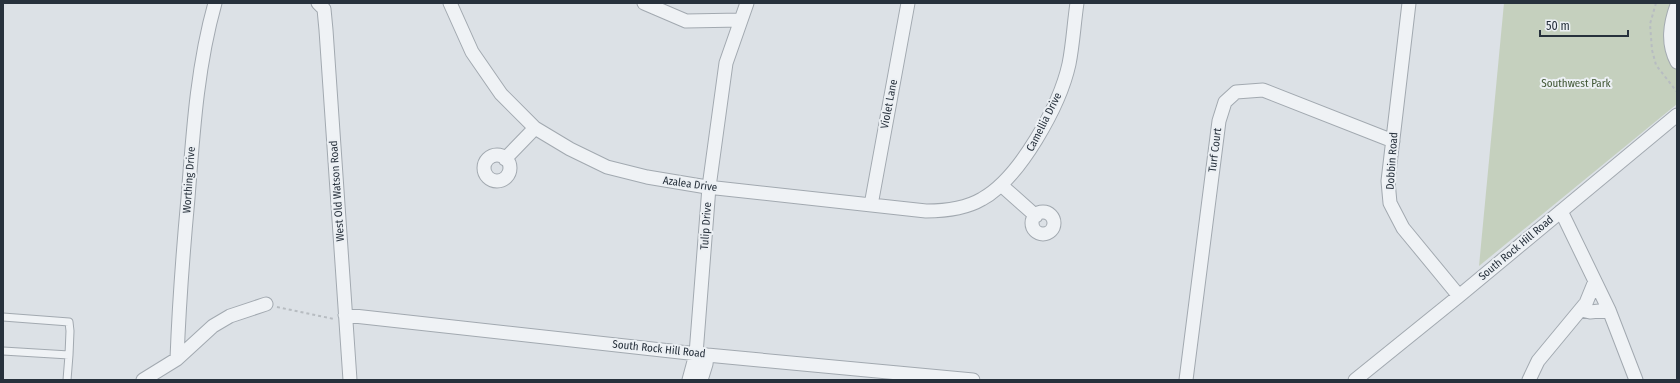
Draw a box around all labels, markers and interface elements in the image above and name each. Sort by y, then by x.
scale bar [1540,12,1628,38]
text: 50 m [1546,19,1570,33]
park label: Southwest Park [1541,77,1612,90]
street label: Violet Lane [878,78,900,130]
street label: Camellia Drive [1024,90,1064,154]
street label: Turf Court [1206,127,1224,173]
street label: Dobbin Road [1383,132,1401,190]
street label: West Old Watson Road [327,140,347,242]
street label: Worthing Drive [180,146,198,214]
street label: Azalea Drive [662,174,718,194]
street label: Tulip Drive [698,202,714,250]
street label: South Rock Hill Road [1476,213,1556,283]
street label: South Rock Hill Road [612,338,706,360]

